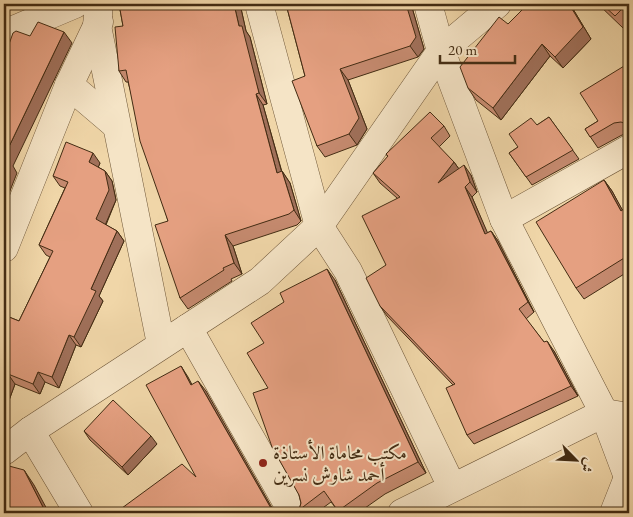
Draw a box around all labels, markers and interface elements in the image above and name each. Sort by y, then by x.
scale bar [440,32,516,64]
text: 20 m [448,40,477,59]
north arrow [550,434,600,484]
place label: مكتب محاماة الأستاذة أحمد شاوش نسرين [273,439,407,487]
text: ش [577,455,599,475]
marker: مكتب محاماة الأستاذة أحمد شاوش نسرين [257,457,269,469]

